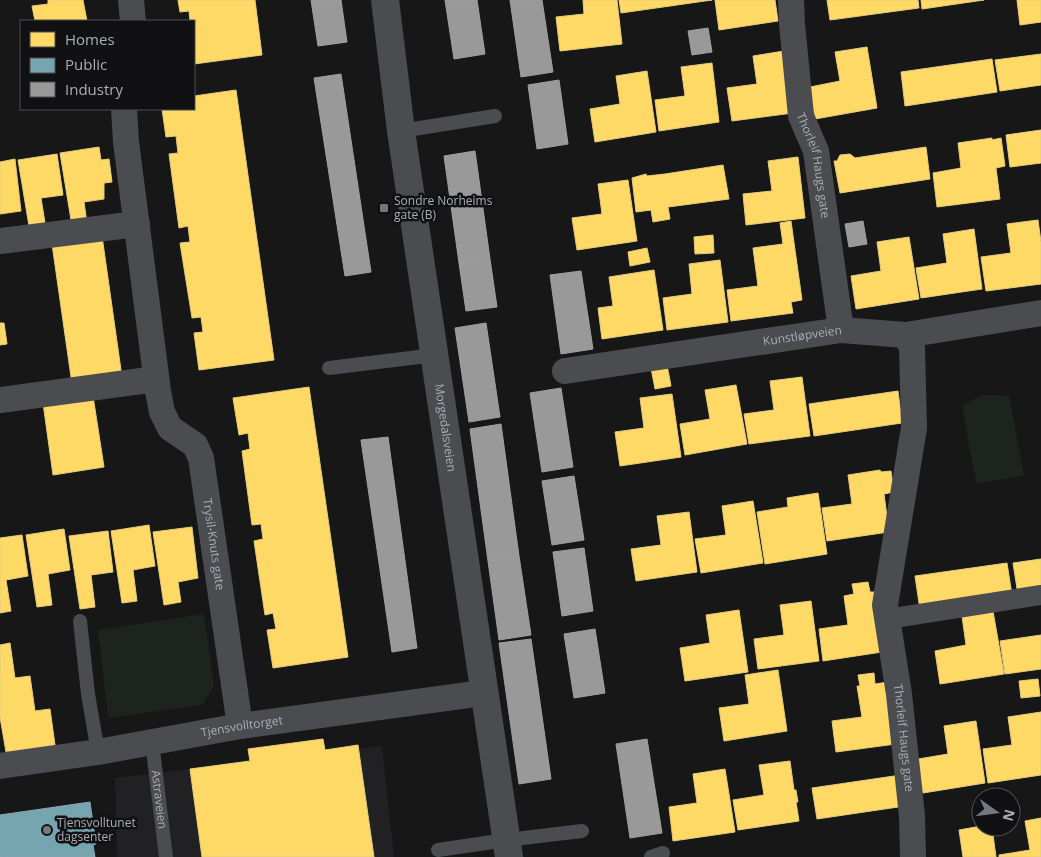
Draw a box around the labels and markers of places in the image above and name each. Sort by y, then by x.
place label: Sondre Norheims gate (B) [394,192,493,223]
marker: Sondre Norheims gate (B) [378,202,390,214]
place label: Tjensvolltunet dagsenter [57,814,136,845]
marker: Tjensvolltunet dagsenter [41,824,53,836]

